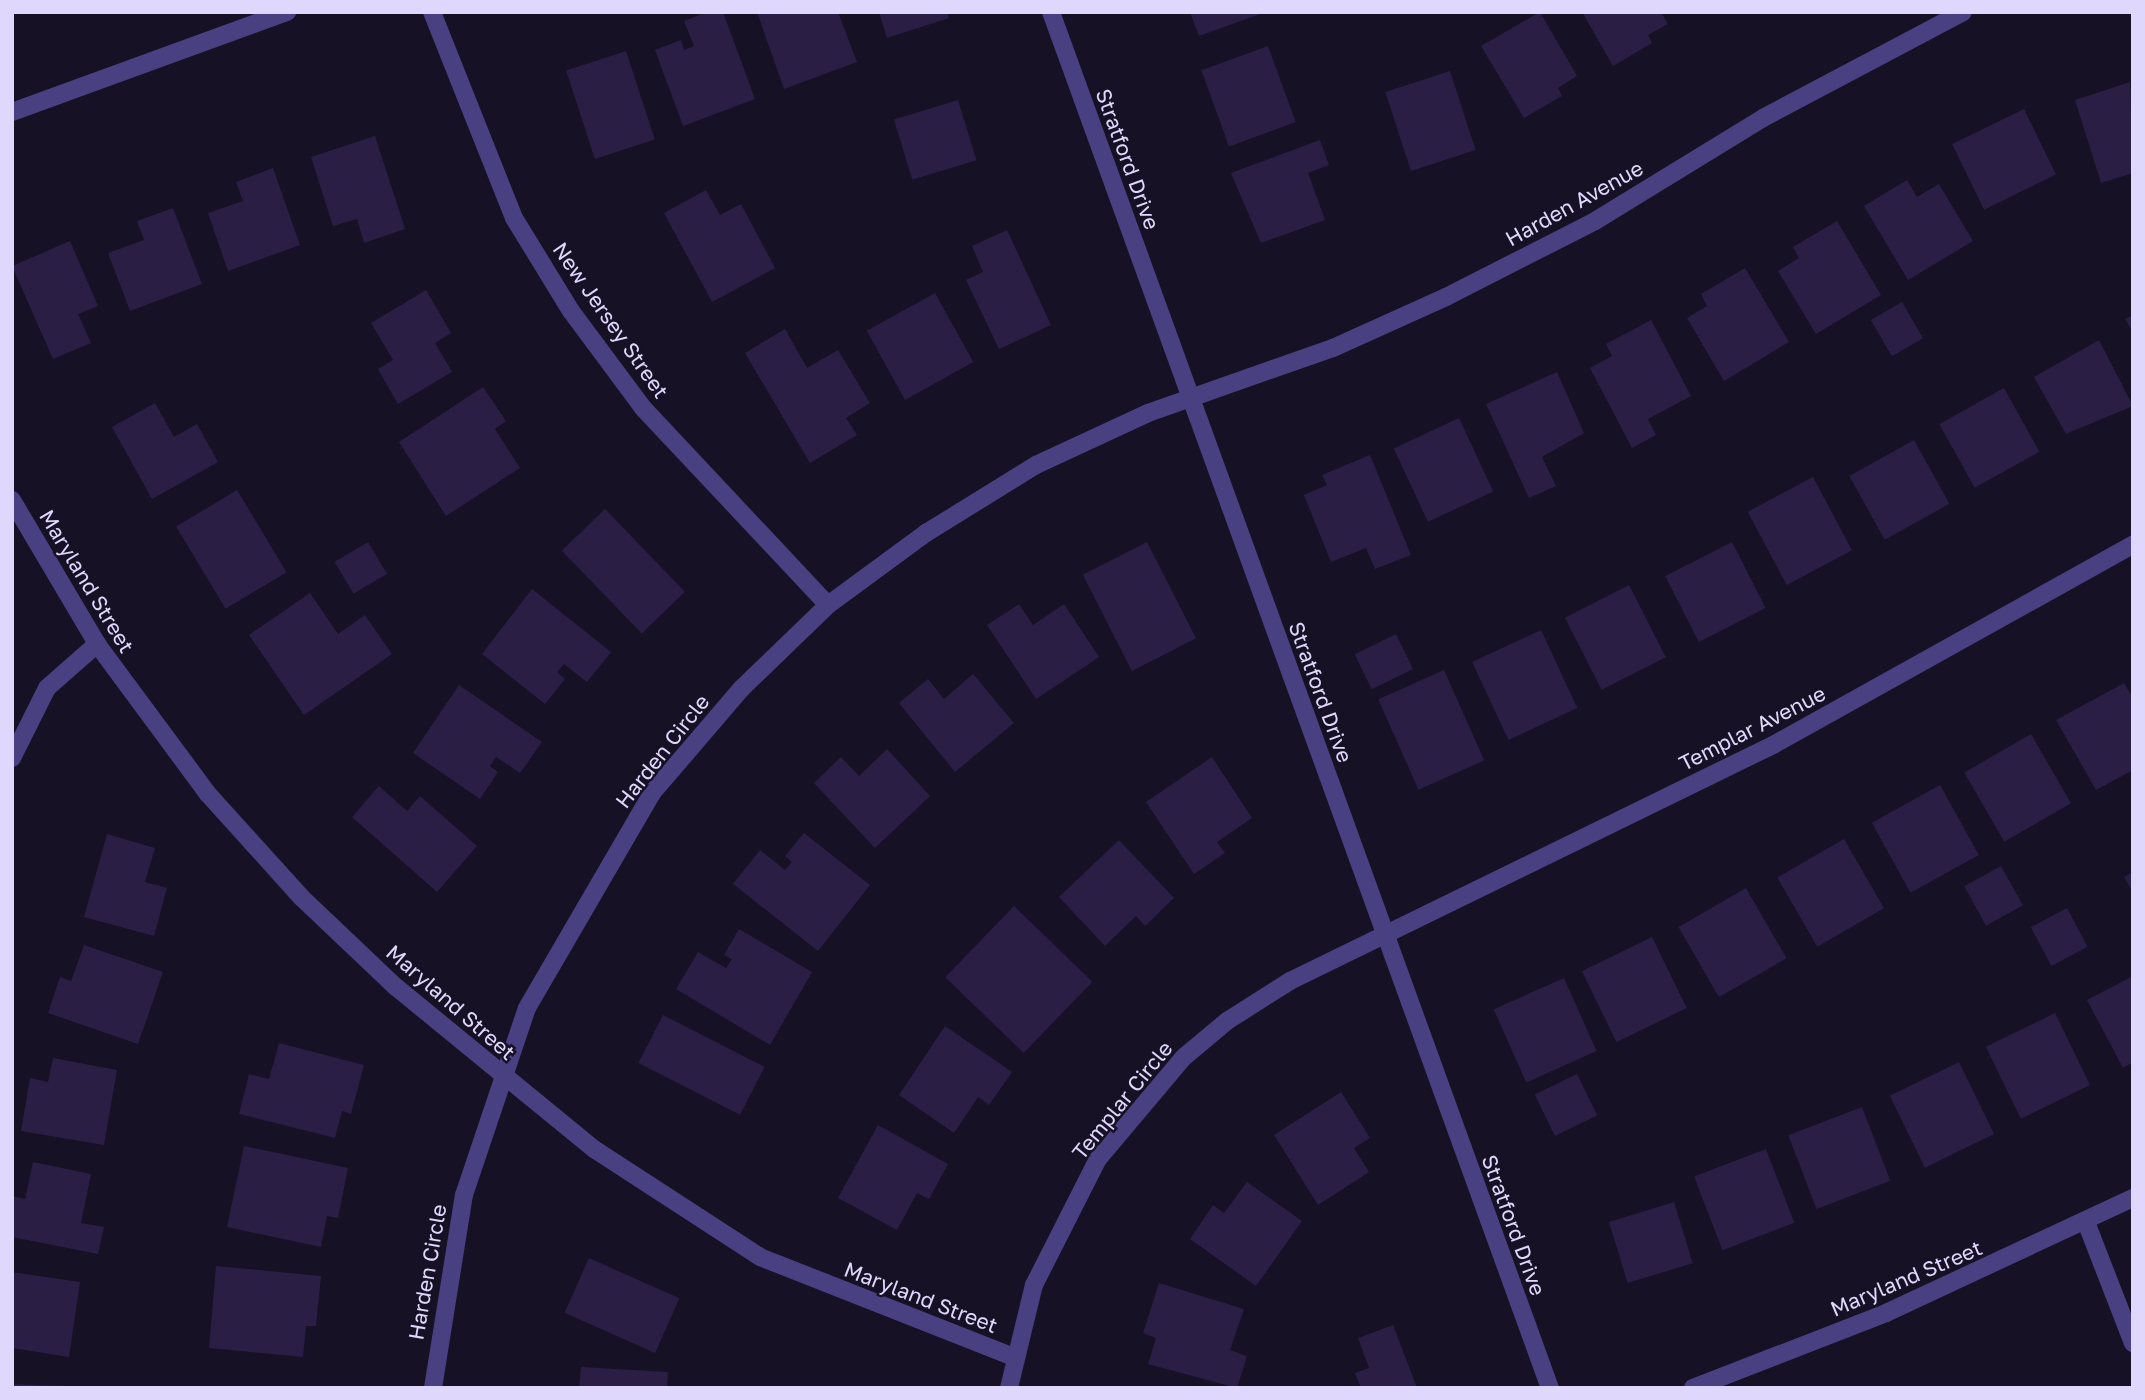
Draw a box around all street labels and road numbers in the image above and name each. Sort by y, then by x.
street label: Stratford Drive [1091,85,1165,233]
street label: Harden Avenue [1501,155,1647,251]
street label: New Jersey Street [548,237,674,403]
street label: Maryland Street [34,505,140,657]
street label: Stratford Drive [1284,618,1358,766]
street label: Templar Avenue [1675,680,1829,776]
street label: Harden Circle [610,689,714,813]
street label: Maryland Street [381,939,521,1065]
street label: Templar Circle [1067,1036,1177,1164]
street label: Stratford Drive [1477,1151,1551,1299]
street label: Harden Circle [403,1202,451,1342]
street label: Maryland Street [1826,1235,1986,1321]
street label: Maryland Street [841,1256,1001,1338]

